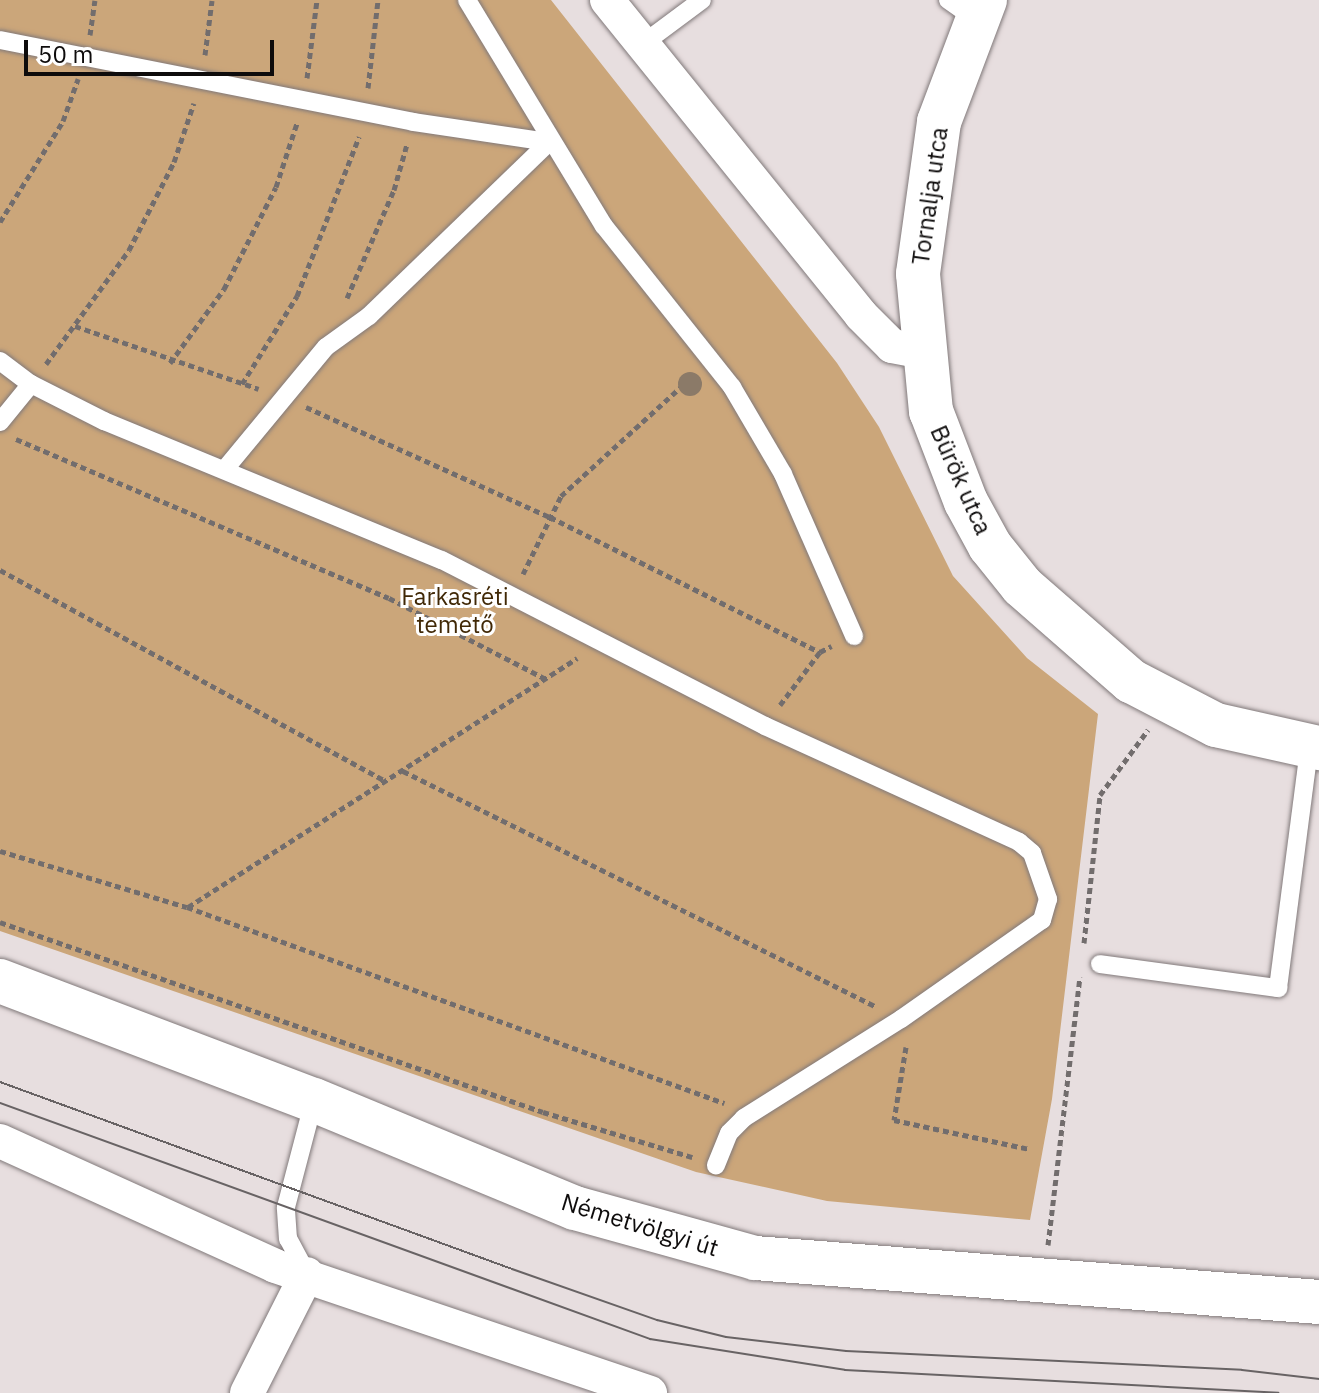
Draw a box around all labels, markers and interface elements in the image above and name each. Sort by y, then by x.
scale bar [28,24,278,74]
text: 50 m [38,38,93,70]
street label: Tornalja utca [906,125,954,267]
street label: Bürök utca [924,421,998,539]
park label: Farkasréti temető [401,583,509,639]
street label: Németvölgyi út [558,1187,722,1263]

